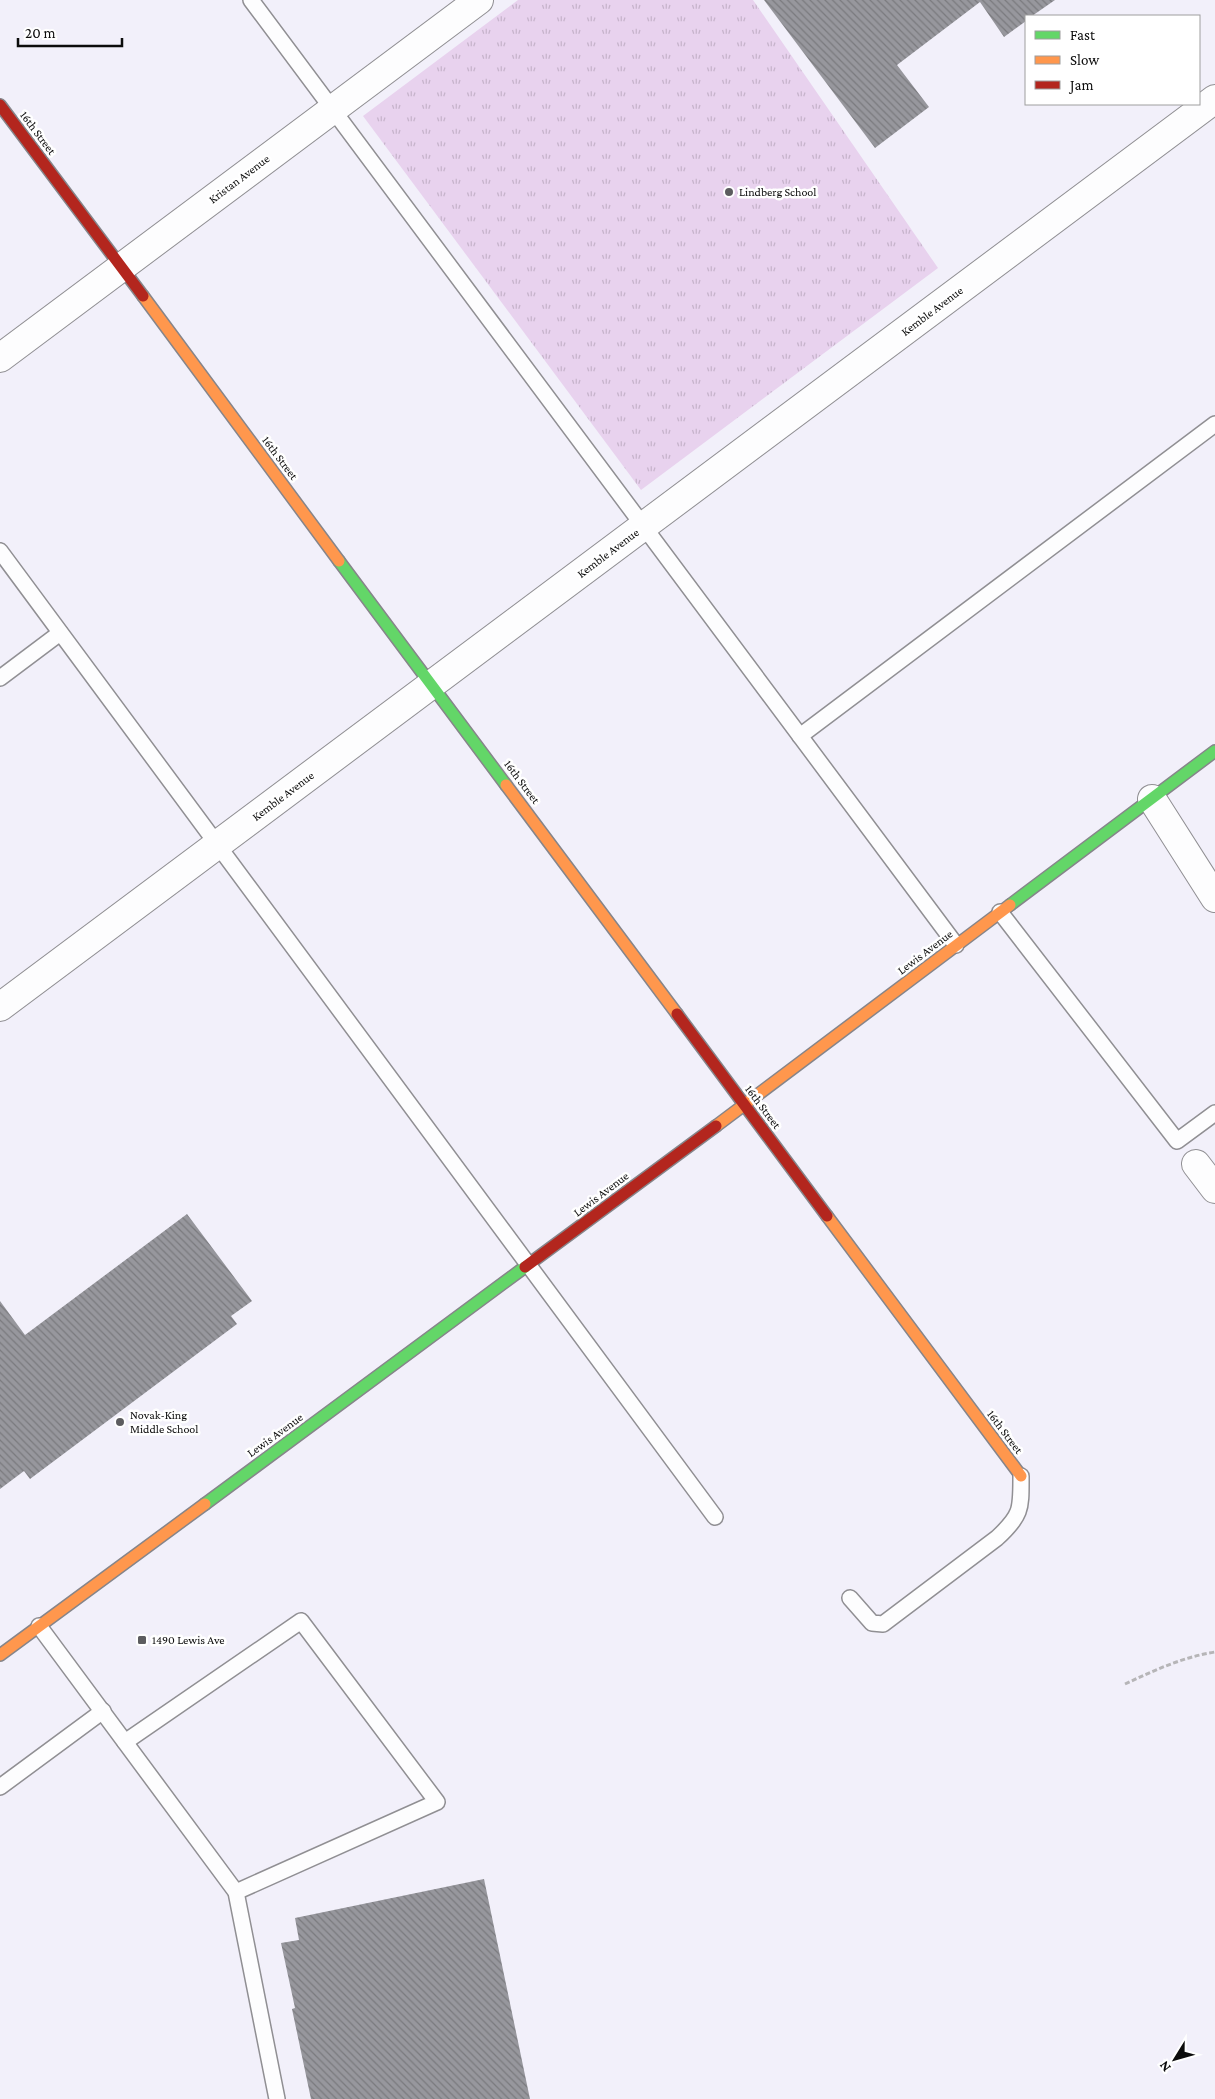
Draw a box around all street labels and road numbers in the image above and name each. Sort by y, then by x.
street label: 16th Street [17,108,59,158]
street label: Kristan Avenue [206,152,272,206]
street label: Kemble Avenue [898,283,966,339]
street label: 16th Street [259,433,301,483]
street label: Kemble Avenue [574,525,642,581]
street label: 16th Street [501,757,543,807]
street label: Kemble Avenue [249,768,317,824]
street label: Lewis Avenue [895,927,955,977]
street label: 16th Street [742,1082,784,1132]
street label: Lewis Avenue [571,1169,631,1219]
street label: 16th Street [984,1407,1026,1457]
street label: Lewis Avenue [244,1410,306,1460]

